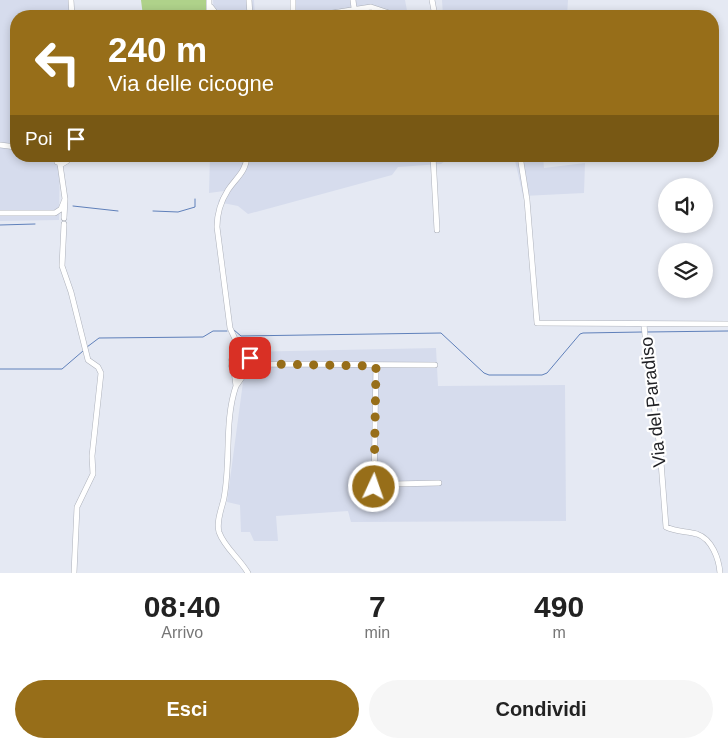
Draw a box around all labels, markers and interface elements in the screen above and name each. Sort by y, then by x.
icon: left [25,30,90,95]
text: 240 m [108,30,207,69]
text: Via delle cicogne [108,71,274,96]
icon: arrive [62,125,90,153]
text: Poi [25,128,52,149]
map controls [658,178,713,298]
button: sound [658,178,713,233]
button: layers [658,243,713,298]
street label: Via del Paradiso [636,336,670,468]
pin [229,337,271,379]
icon: arrive [236,344,264,372]
position arrow [347,460,399,512]
text: 08:40 [144,590,221,623]
text: 7 [369,590,386,623]
text: 490 [534,590,584,623]
text: Arrivo [161,624,203,641]
text: min [364,624,390,641]
text: m [552,624,566,641]
button: Esci [15,680,359,738]
button: Condividi [369,680,713,738]

